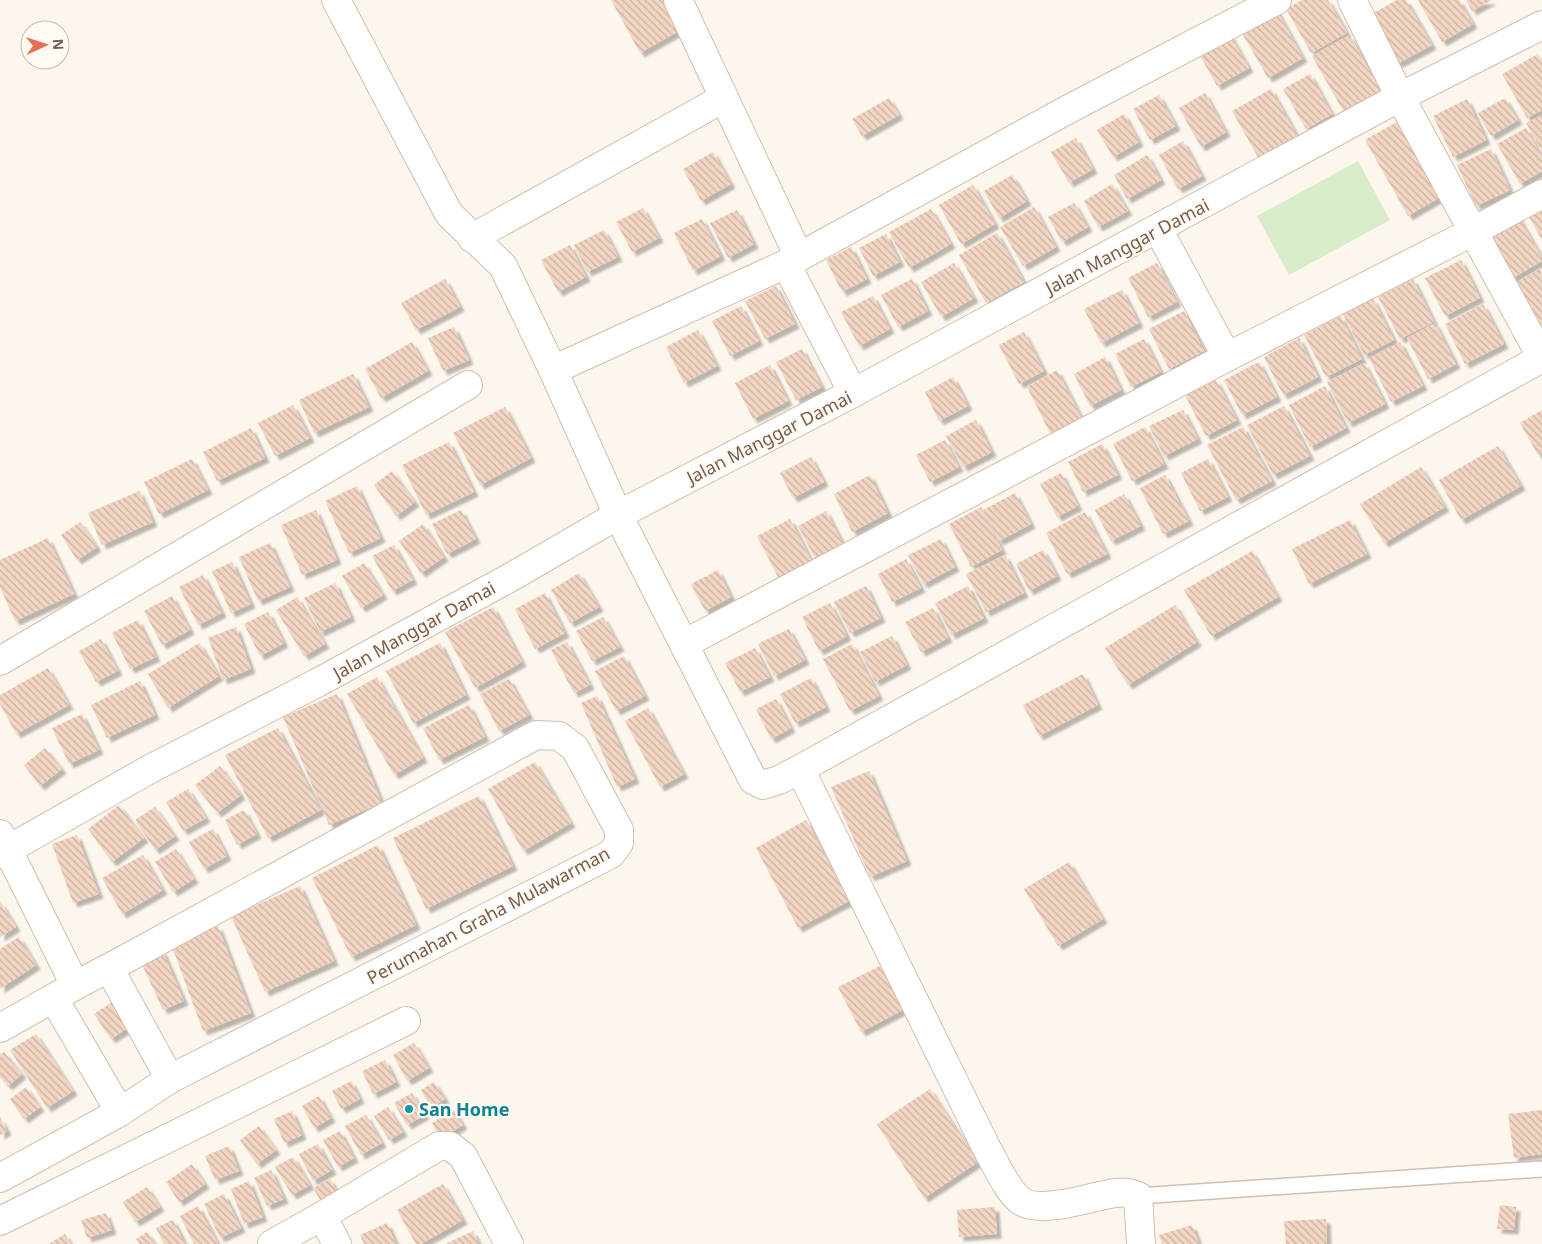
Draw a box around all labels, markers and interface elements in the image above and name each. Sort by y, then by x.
north arrow [20,20,70,70]
text: N [49,38,68,50]
street label: Jalan Manggar Damai [1039,193,1213,300]
street label: Jalan Manggar Damai [681,385,856,490]
street label: Jalan Manggar Damai [327,575,500,686]
street label: Perumahan Graha Mulawarman [362,841,614,989]
place label: San Home [419,1097,509,1121]
marker: San Home [403,1103,415,1115]

